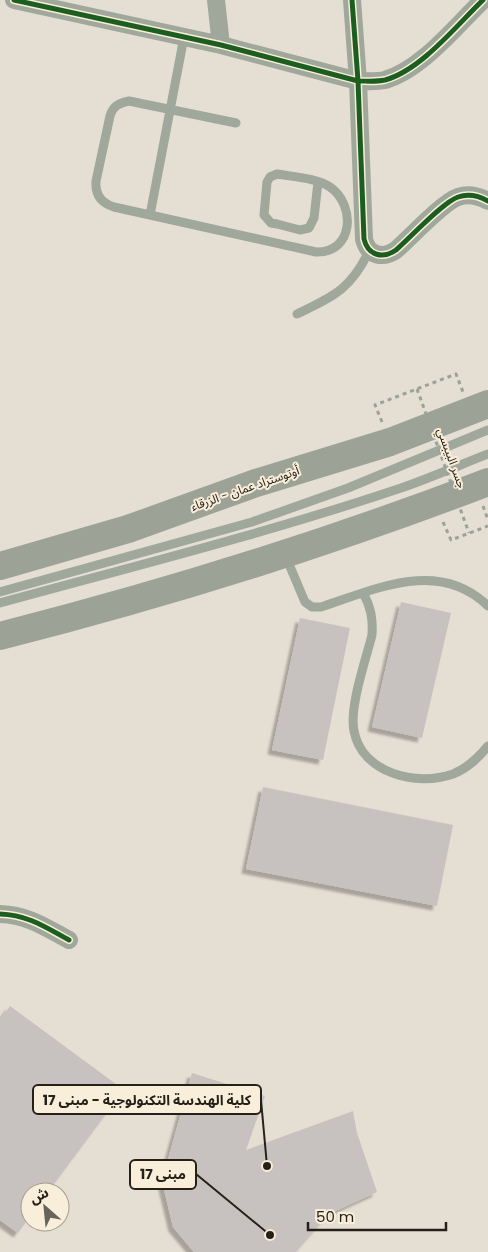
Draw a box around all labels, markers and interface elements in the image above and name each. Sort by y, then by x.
street label: جسر البيبسي [432,426,471,491]
street label: أوتوستراد عمان - الزرقاء [188,461,302,515]
callout: كلية الهندسة التكنولوجية - مبنى 17 [33,1085,261,1114]
text: كلية الهندسة التكنولوجية - مبنى 17 [43,1090,252,1110]
callout: مبنى 17 [130,1160,196,1189]
text: مبنى 17 [140,1164,186,1184]
north arrow [20,1182,70,1232]
text: ش [26,1182,52,1209]
scale bar [308,1200,446,1232]
text: 50 m [316,1206,354,1227]

